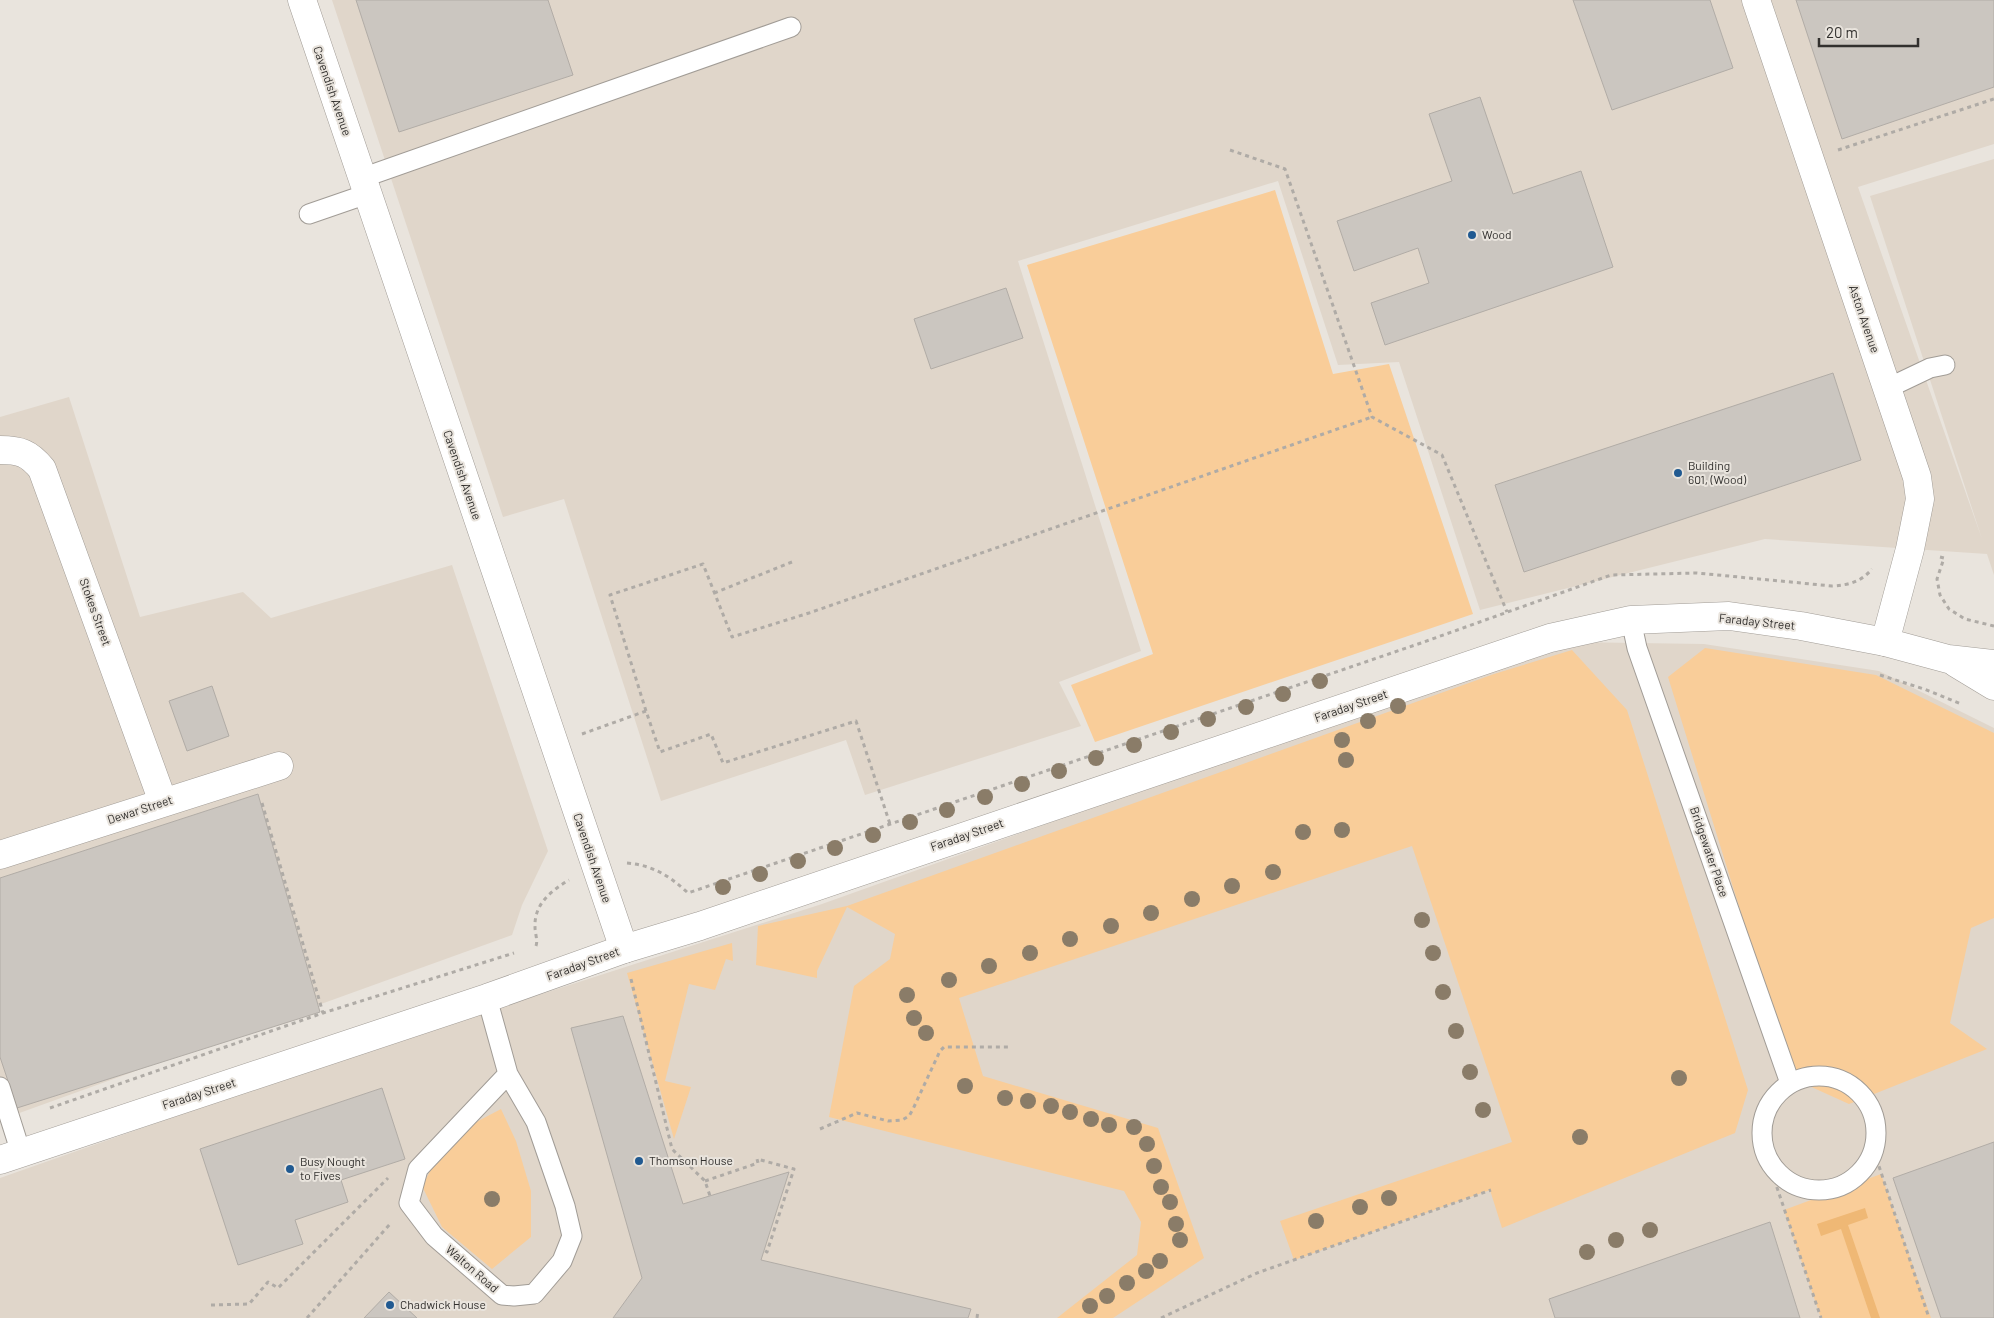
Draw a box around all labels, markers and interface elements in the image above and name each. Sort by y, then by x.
scale bar [1819,15,1918,47]
text: 20 m [1826,23,1858,41]
street label: Cavendish Avenue [311,44,355,137]
place label: Wood [1482,227,1512,241]
marker: Wood [1466,229,1478,241]
street label: Aston Avenue [1847,283,1883,354]
street label: Cavendish Avenue [441,428,485,521]
place label: Building 601, (Wood) [1688,458,1747,486]
marker: Building 601, (Wood) [1672,467,1684,479]
street label: Stokes Street [77,576,115,647]
street label: Faraday Street [1718,610,1796,632]
street label: Faraday Street [1312,686,1389,724]
street label: Dewar Street [105,792,174,826]
street label: Bridgewater Place [1688,805,1732,899]
street label: Cavendish Avenue [571,811,615,904]
street label: Faraday Street [928,815,1005,853]
street label: Faraday Street [544,943,621,983]
street label: Faraday Street [160,1075,237,1112]
place label: Thomson House [649,1153,733,1167]
place label: Busy Nought to Fives [300,1154,365,1182]
marker: Thomson House [633,1155,645,1167]
marker: Busy Nought to Fives [284,1163,296,1175]
street label: Walton Road [444,1242,502,1295]
place label: Chadwick House [400,1297,486,1311]
marker: Chadwick House [384,1299,396,1311]

